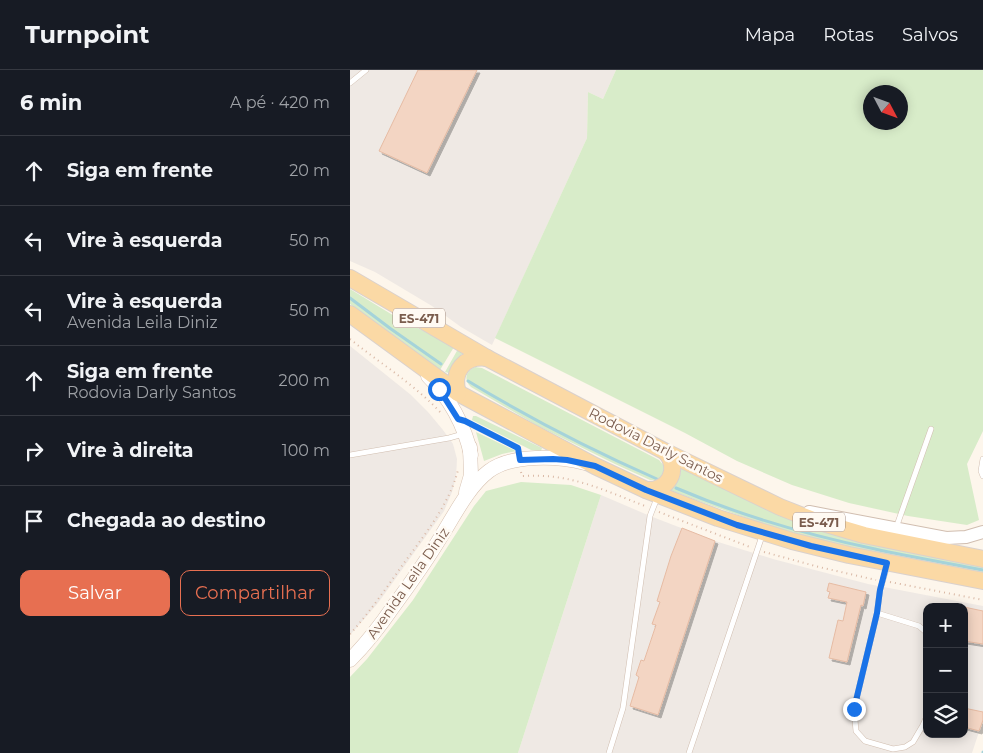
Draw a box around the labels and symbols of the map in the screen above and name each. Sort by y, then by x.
north arrow [863,85,908,130]
road number: ES-471 [393,308,445,328]
route start [428,378,451,401]
street label: Rodovia Darly Santos [586,403,726,487]
road number: ES-471 [793,512,845,532]
street label: Avenida Leila Diniz [363,524,453,642]
route end [843,698,866,721]

